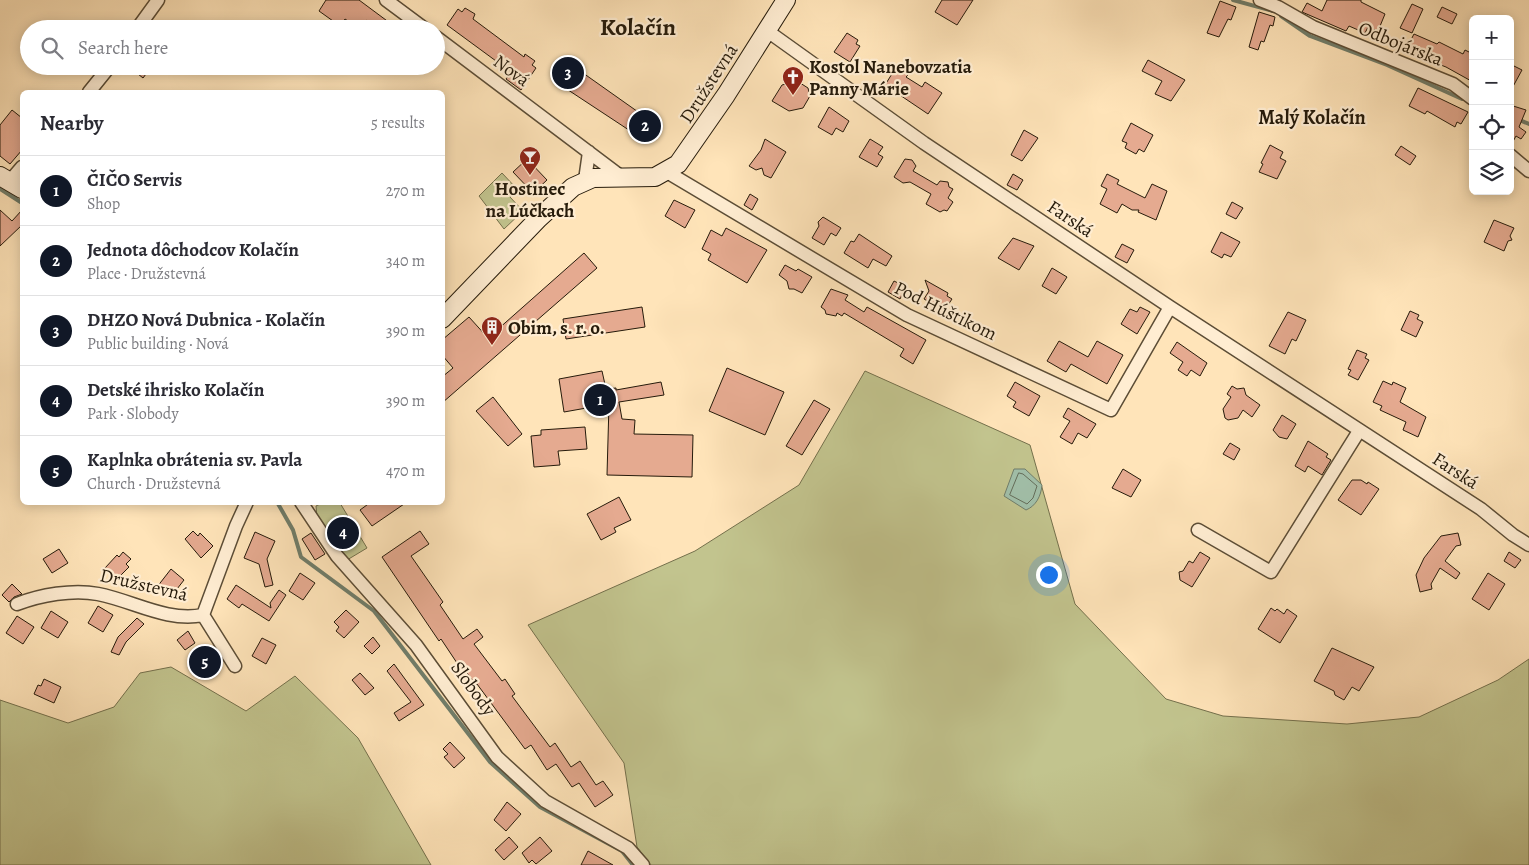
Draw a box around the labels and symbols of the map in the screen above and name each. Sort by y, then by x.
district label: Kolačín [600,11,677,43]
street label: Odbojárska [1355,15,1447,73]
street label: Družstevná [673,39,744,128]
street label: Nová [488,49,535,93]
pin: 3 [552,54,584,92]
place label: Kostol Nanebovzatia Panny Márie [809,54,973,102]
church icon: Kostol Nanebovzatia Panny Márie [781,65,805,96]
district label: Malý Kolačín [1258,104,1366,131]
pin: 2 [629,107,661,145]
bar icon: Hostinec na Lúčkach [518,145,542,176]
place label: Hostinec na Lúčkach [486,176,574,224]
street label: Farská [1042,194,1099,244]
street label: Pod Húštikom [890,275,1001,347]
building icon: Obim, s. r. o. [480,315,504,346]
place label: Obim, s. r. o. [508,315,605,341]
pin: 1 [584,381,616,419]
street label: Farská [1427,446,1484,496]
pin: 4 [327,514,359,552]
street label: Družstevná [97,562,191,608]
your location [1036,562,1062,588]
pin: 5 [189,643,221,681]
street label: Slobody [445,656,502,722]

